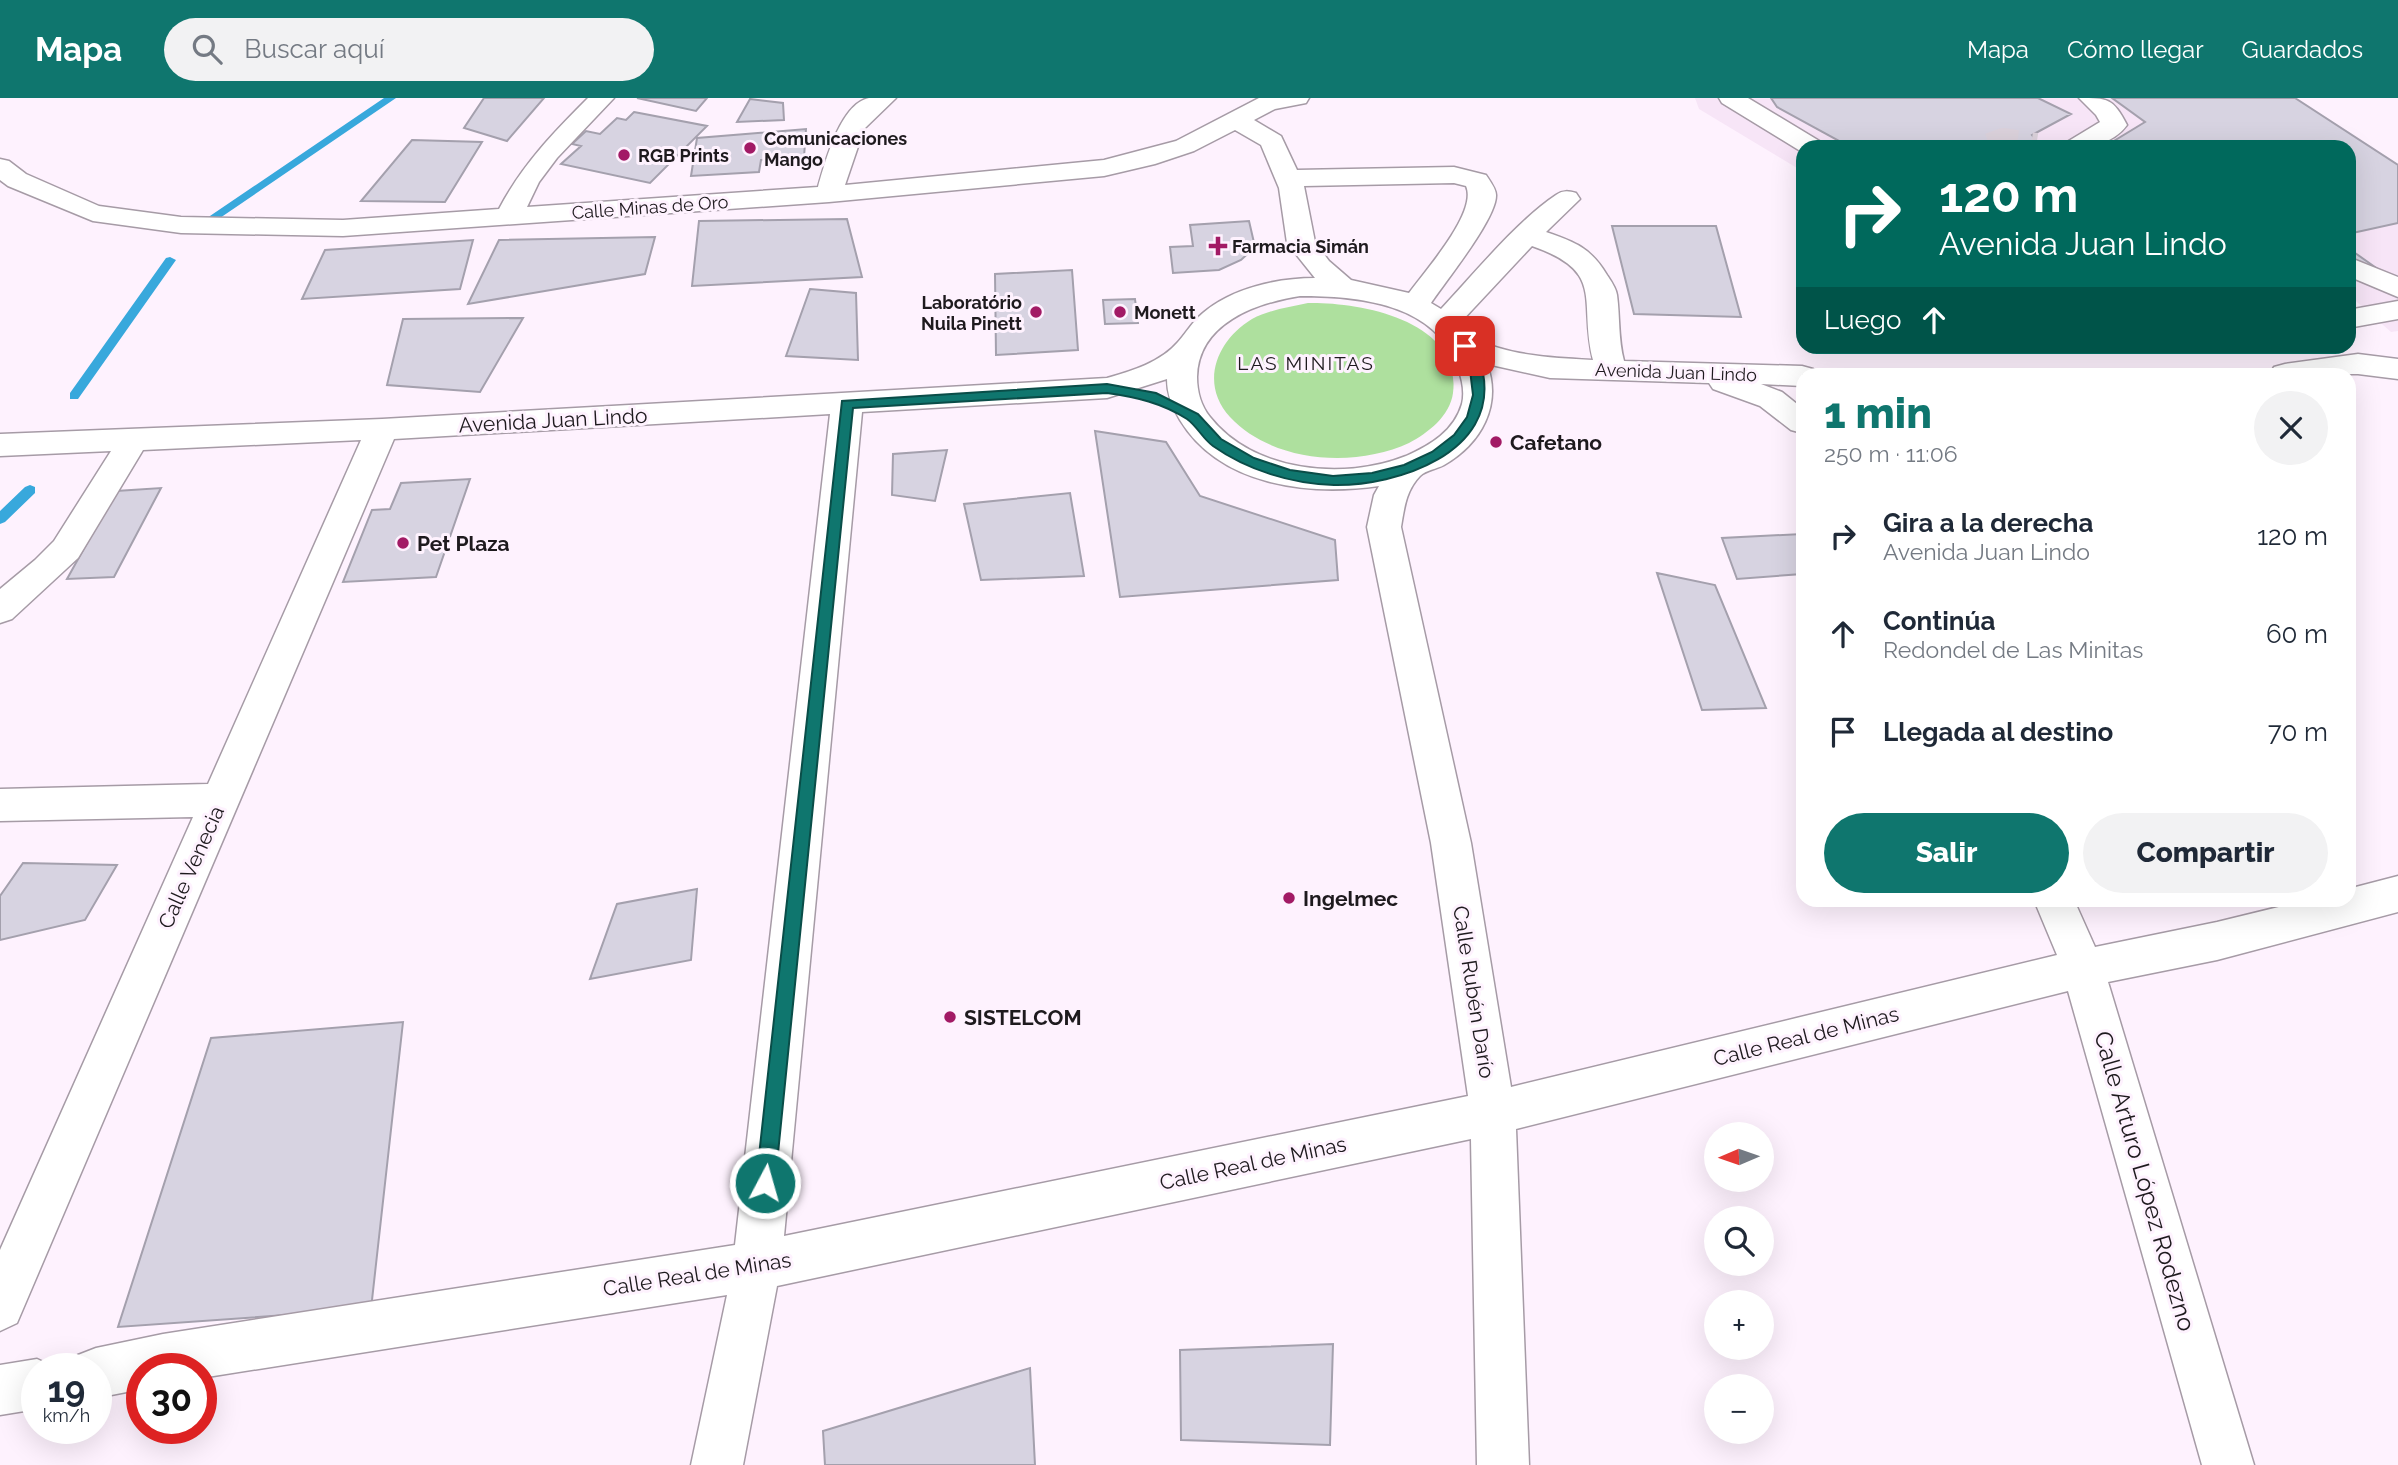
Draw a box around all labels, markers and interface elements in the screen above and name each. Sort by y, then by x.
search box [164,18,654,81]
text: Mapa [35,30,122,69]
icon: search [188,30,226,68]
text: Buscar aquí [244,34,384,64]
text: Mapa [1967,35,2029,64]
text: Cómo llegar [2067,35,2204,64]
text: Guardados [2242,35,2363,64]
place label: Comunicaciones Mango [764,128,907,170]
marker: Comunicaciones Mango [742,140,758,156]
place label: RGB Prints [638,145,729,166]
marker: RGB Prints [616,147,632,163]
text: 120 m [1939,166,2078,223]
icon: right [1824,168,1915,259]
street label: Calle Minas de Oro [571,191,729,223]
text: Avenida Juan Lindo [1939,225,2227,262]
place label: Farmacia Simán [1232,236,1369,257]
marker: Farmacia Simán [1210,238,1226,254]
place label: Laboratório Nuila Pinett [921,292,1022,334]
icon: ahead [1915,301,1953,339]
place label: Monett [1134,302,1196,323]
marker: Laboratório Nuila Pinett [1028,304,1044,320]
marker: Monett [1112,304,1128,320]
text: Luego [1824,305,1901,335]
pin [1435,316,1495,376]
icon: arrive [1446,327,1484,365]
district label: LAS MINITAS [1237,352,1375,374]
street label: Avenida Juan Lindo [1595,359,1758,385]
text: 1 min [1824,389,1932,438]
button: close [2254,391,2328,465]
street label: Avenida Juan Lindo [458,403,648,437]
place label: Cafetano [1510,430,1602,455]
marker: Cafetano [1488,434,1504,450]
text: 250 m · 11:06 [1824,440,1958,467]
text: Gira a la derecha [1883,508,2093,538]
icon: right [1824,517,1862,555]
text: 120 m [2257,521,2328,551]
place label: Pet Plaza [417,531,510,556]
marker: Pet Plaza [395,535,411,551]
text: Avenida Juan Lindo [1883,538,2090,565]
text: Continúa [1883,606,1995,636]
icon: ahead [1824,615,1862,653]
text: 60 m [2266,619,2328,649]
text: Redondel de Las Minitas [1883,636,2143,663]
icon: arrive [1824,713,1862,751]
text: Llegada al destino [1883,717,2113,747]
text: 70 m [2268,717,2328,747]
street label: Calle Venecia [153,802,229,932]
button: Salir [1824,813,2069,893]
button: Compartir [2083,813,2328,893]
place label: Ingelmec [1303,886,1398,911]
marker: Ingelmec [1281,890,1297,906]
street label: Calle Rubén Darío [1448,904,1500,1080]
street label: Calle Real de Minas [1711,1001,1901,1071]
place label: SISTELCOM [964,1005,1082,1030]
marker: SISTELCOM [942,1009,958,1025]
street label: Calle Arturo López Rodezno [2088,1028,2202,1334]
north arrow [1704,1122,1774,1192]
map controls [1704,1122,1774,1444]
street label: Calle Real de Minas [1157,1131,1349,1195]
position arrow [728,1146,802,1220]
button: search [1704,1206,1774,1276]
street label: Calle Real de Minas [601,1247,793,1301]
button: + [1704,1290,1774,1360]
speed limit sign: 30 [126,1353,217,1444]
text: 19 [48,1369,85,1410]
button: − [1704,1374,1774,1444]
text: km/h [43,1405,90,1426]

